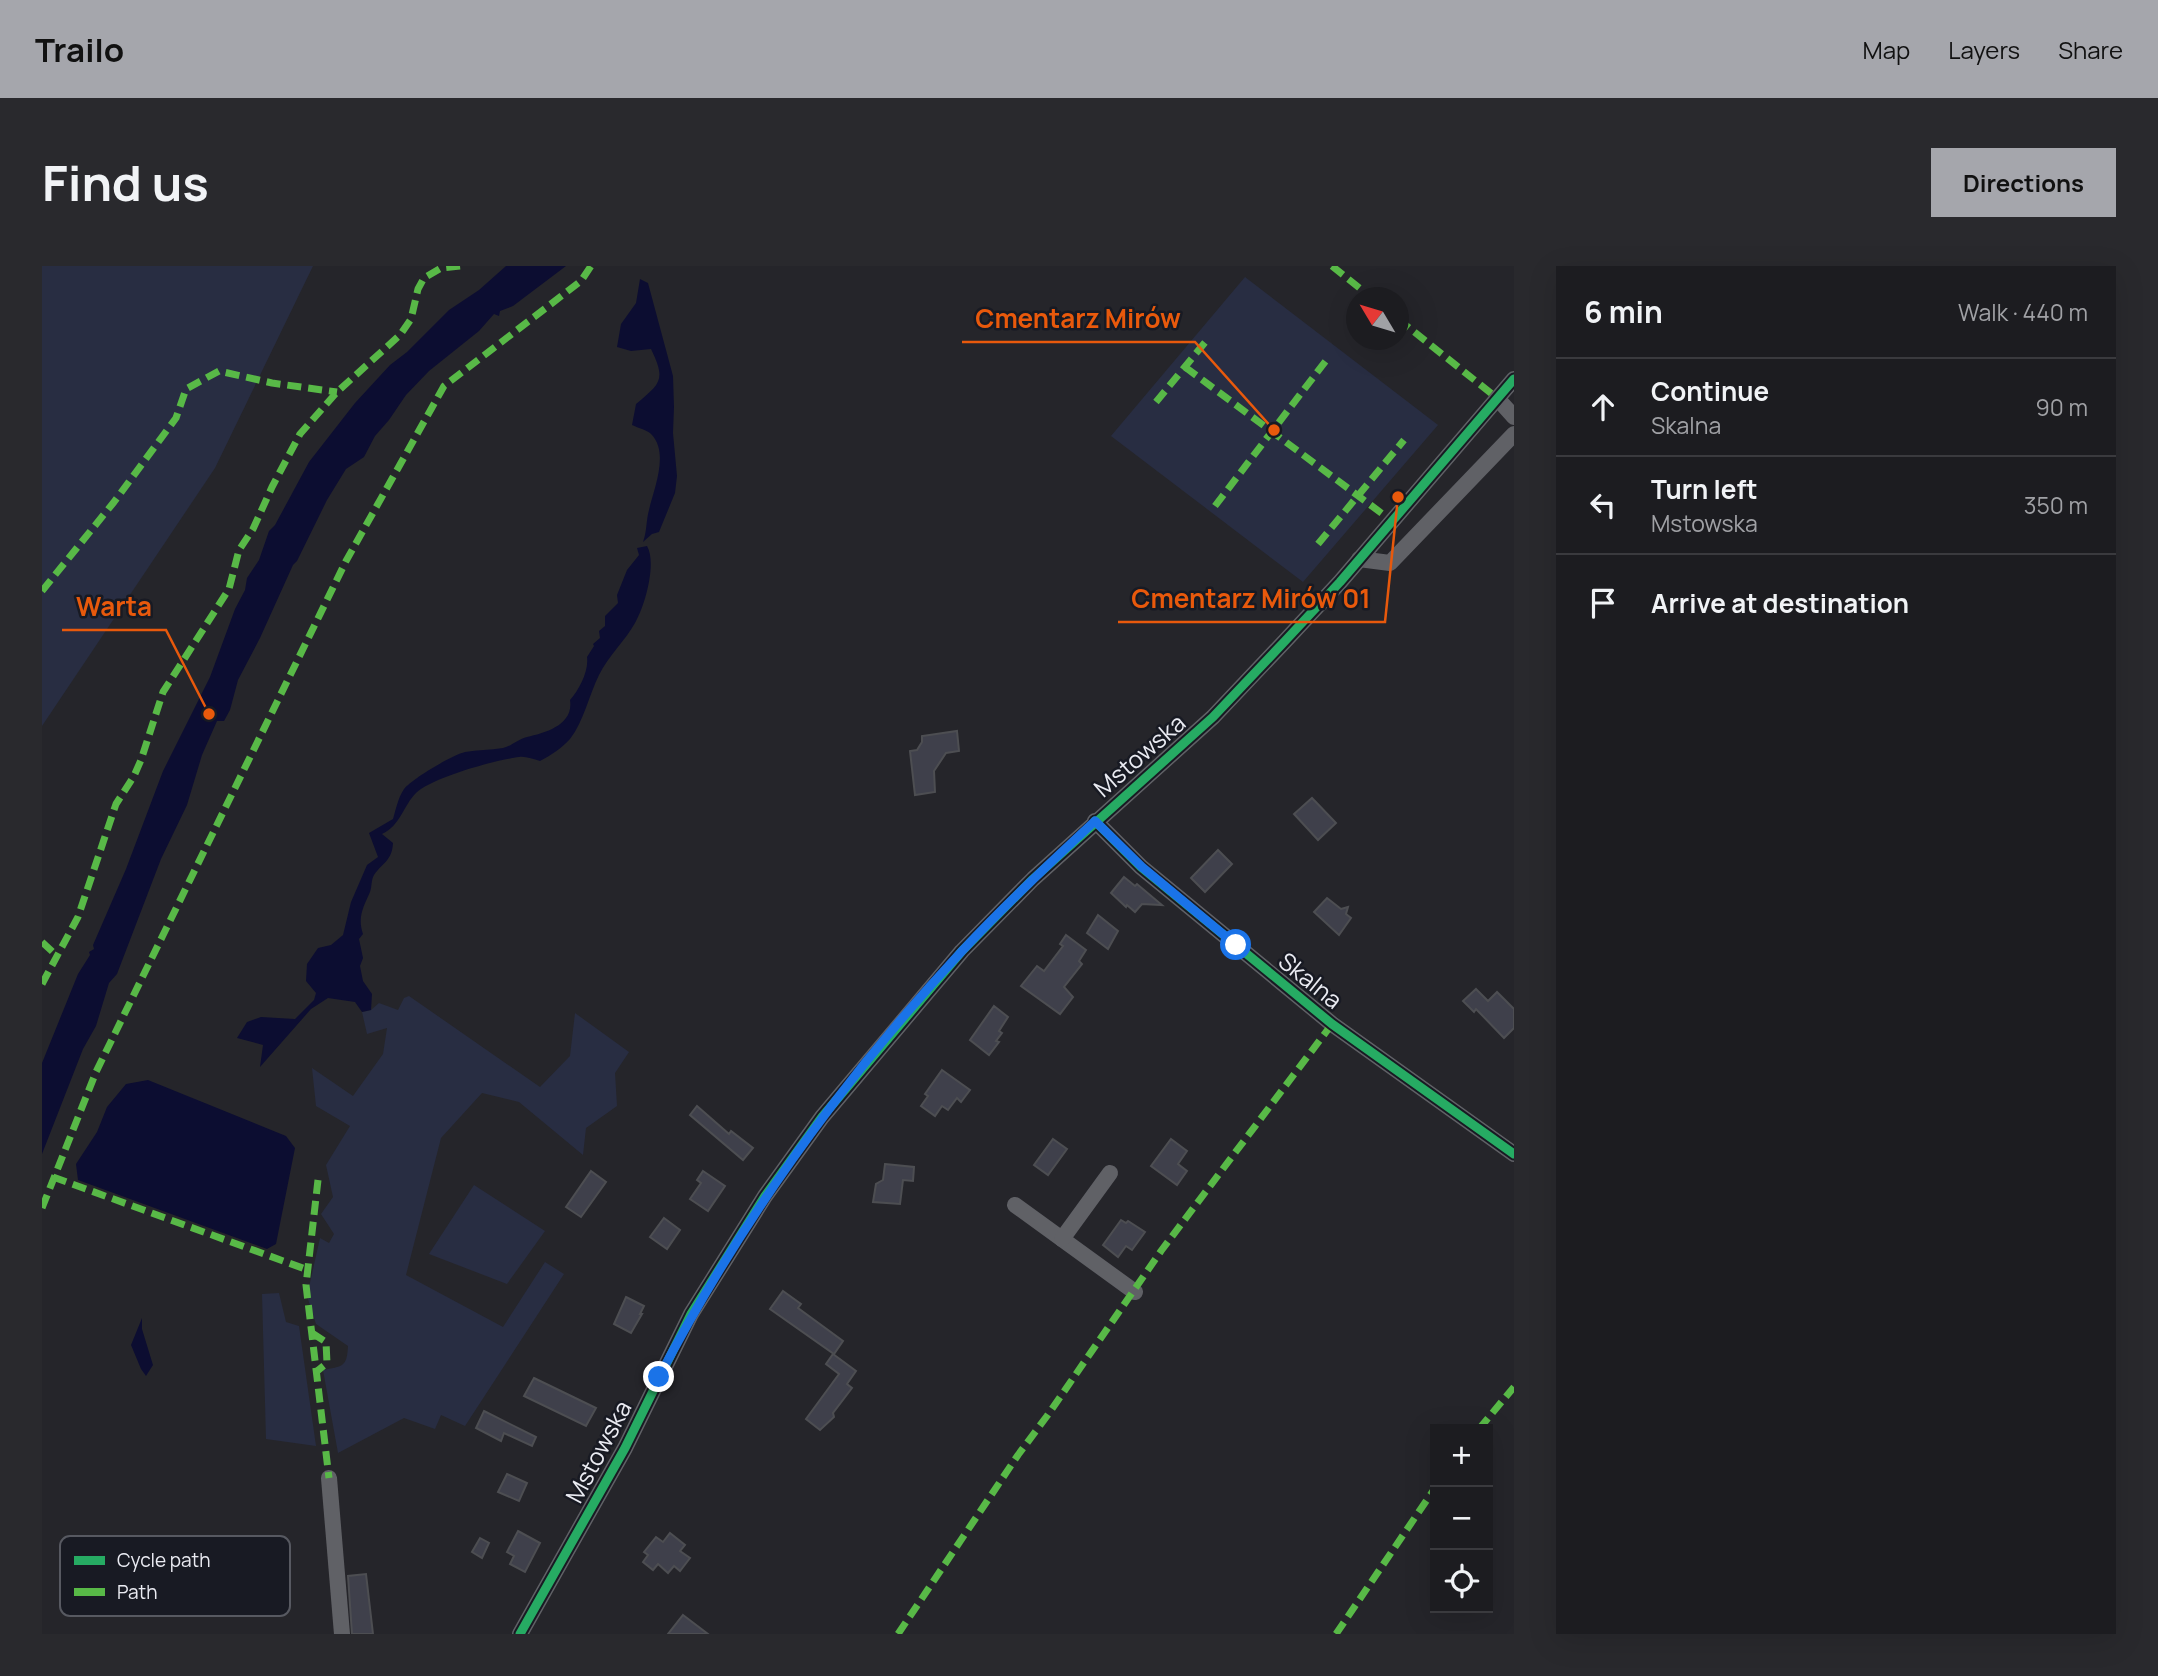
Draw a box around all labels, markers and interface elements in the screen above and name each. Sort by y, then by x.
text: Trailo [35,27,124,72]
text: Map [1863,33,1910,66]
text: Layers [1948,33,2020,66]
text: Share [2058,33,2123,66]
button: Directions [1931,148,2116,217]
text: Find us [42,149,209,216]
north arrow [1346,287,1409,350]
text: 6 min [1584,291,1663,332]
callout: Cmentarz Mirów [962,295,1195,342]
text: Walk · 440 m [1958,296,2088,328]
text: Cmentarz Mirów [975,300,1181,336]
text: Continue [1651,373,1769,409]
icon: ahead [1584,388,1622,426]
text: 90 m [2036,391,2088,423]
text: Skalna [1651,409,1721,441]
text: Turn left [1651,471,1758,507]
icon: left [1584,486,1622,524]
text: 350 m [2024,489,2088,521]
text: Mstowska [1651,507,1758,539]
callout: Cmentarz Mirów 01 [1118,575,1385,622]
text: Cmentarz Mirów 01 [1131,580,1371,616]
callout: Warta [62,583,166,630]
icon: arrive [1584,584,1622,622]
text: Arrive at destination [1651,585,1909,621]
text: Warta [76,588,152,624]
street label: Mstowska [1086,706,1192,804]
route start [1220,929,1251,960]
street label: Skalna [1272,944,1350,1016]
route end [643,1361,674,1392]
street label: Mstowska [557,1394,638,1508]
map controls [1430,1424,1493,1613]
button: + [1430,1424,1493,1487]
button: − [1430,1487,1493,1550]
legend [60,1536,290,1616]
text: Cycle path [117,1547,211,1573]
button: locate [1430,1550,1493,1613]
text: Path [117,1579,157,1605]

